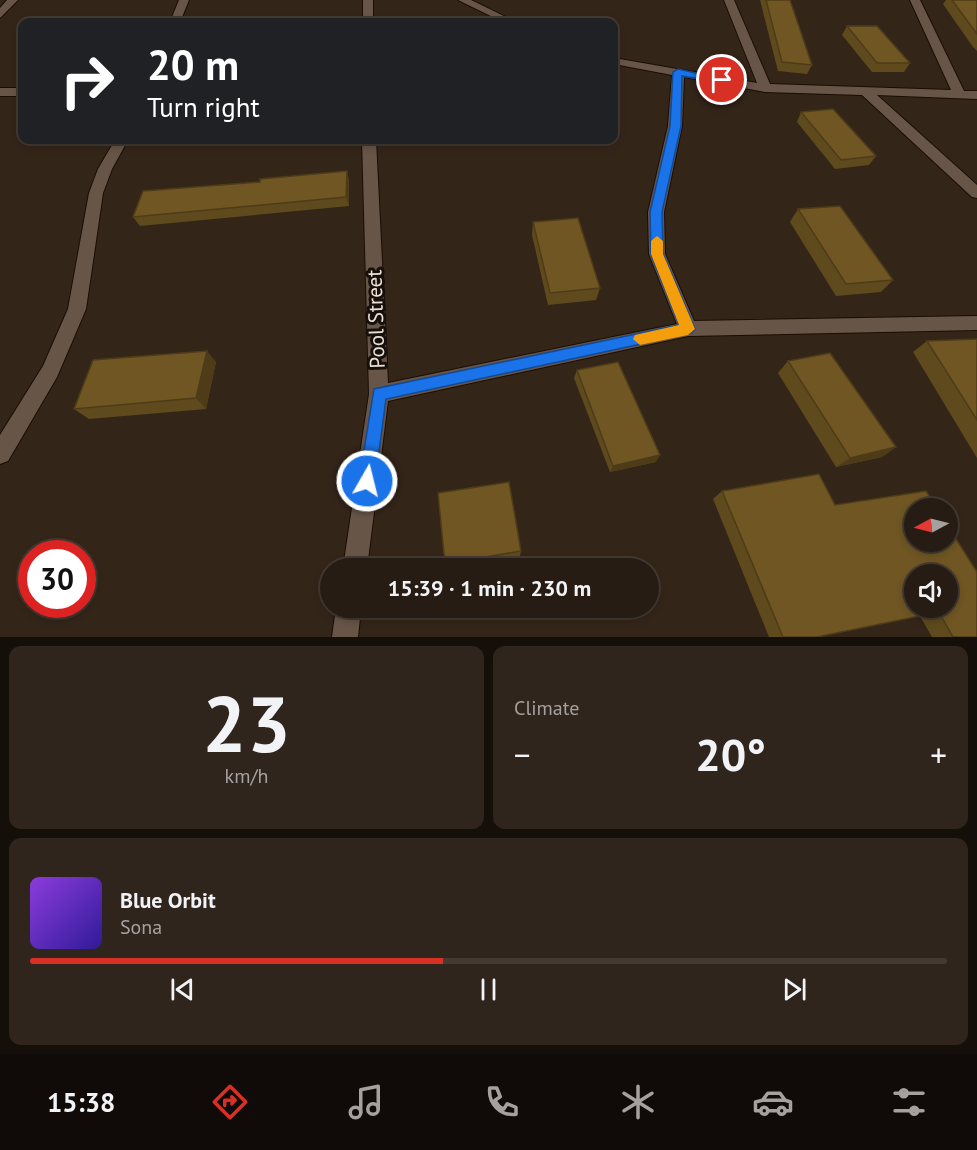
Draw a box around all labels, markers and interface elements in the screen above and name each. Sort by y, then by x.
text: 20 m [147,37,239,92]
icon: right [48,42,126,120]
pin [696,54,747,105]
icon: arrive [705,63,738,96]
text: Turn right [147,90,260,124]
street label: Pool Street [360,269,391,369]
position arrow [335,449,399,513]
north arrow [904,498,958,552]
map controls [904,498,958,618]
speed limit sign: 30 [18,540,96,618]
button: sound [904,564,958,618]
text: 15:39 · 1 min · 230 m [388,574,591,602]
text: 23 [202,673,291,774]
text: Climate [514,695,580,721]
text: 20° [695,725,766,783]
text: − [514,733,531,776]
text: + [930,733,947,776]
text: km/h [225,763,268,789]
text: Blue Orbit [120,886,216,914]
text: Sona [120,914,162,940]
icon: previous [166,973,199,1006]
icon: pause [472,973,505,1006]
icon: next [778,973,811,1006]
icon: directions [209,1081,251,1123]
icon: music [345,1081,387,1123]
icon: phone [481,1081,523,1123]
icon: climate [617,1081,659,1123]
icon: car [752,1081,794,1123]
icon: filters [888,1081,930,1123]
text: 15:38 [47,1085,115,1119]

